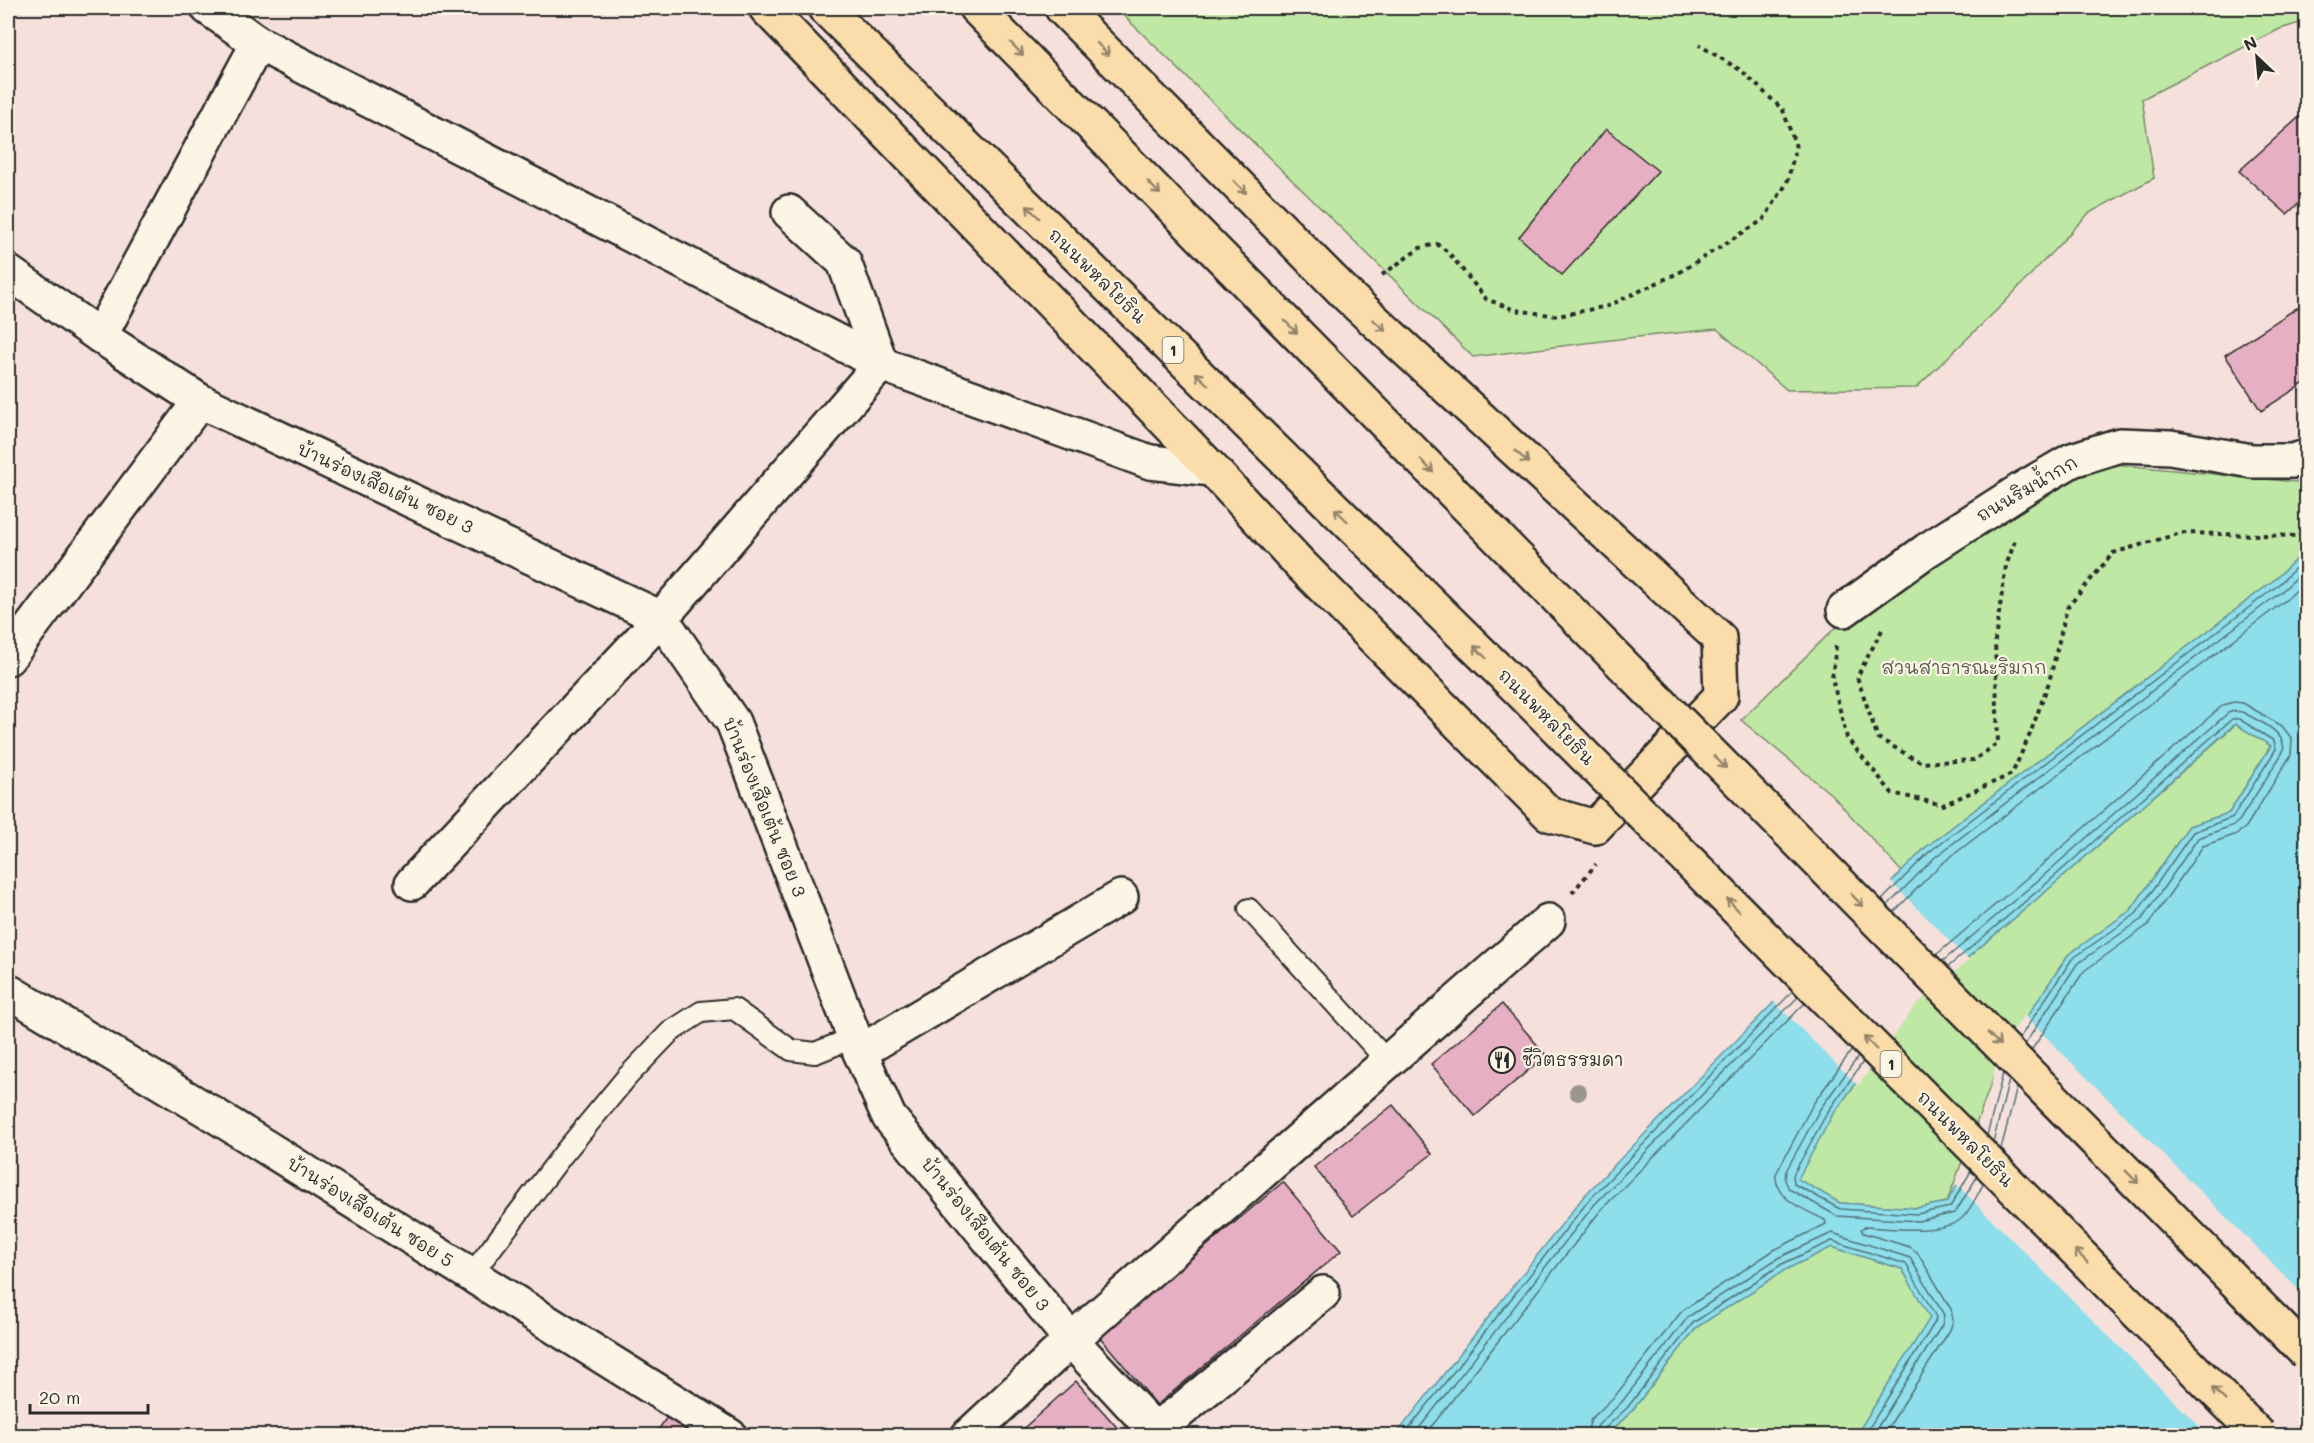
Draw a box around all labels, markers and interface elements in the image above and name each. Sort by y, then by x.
north arrow [2227,27,2287,87]
text: N [2240,31,2260,55]
one-way arrow [1096,41,1111,56]
one-way arrow [1010,42,1024,57]
one-way arrow [1233,180,1248,195]
one-way arrow [1146,181,1161,196]
one-way arrow [1026,205,1041,220]
street label: ถนนพหลโยธิน [1044,222,1152,328]
one-way arrow [1371,317,1386,332]
one-way arrow [1283,320,1298,335]
road number: 1 [1162,337,1184,363]
one-way arrow [1195,371,1210,386]
street label: บ้านร่องเสือเต้น ซอย 3 [293,435,478,539]
street label: ถนนริมน้ำกก [1969,446,2081,527]
one-way arrow [1514,450,1529,464]
one-way arrow [1420,459,1435,473]
one-way arrow [1334,508,1349,523]
one-way arrow [1473,645,1488,659]
park label: สวนสาธารณะริมกก [1881,655,2047,679]
street label: ถนนพหลโยธิน [1493,663,1600,770]
street label: บ้านร่องเสือเต้น ซอย 3 [718,713,812,900]
one-way arrow [1712,755,1727,770]
one-way arrow [1850,893,1864,908]
one-way arrow [1725,897,1740,912]
one-way arrow [1987,1031,2002,1046]
one-way arrow [1863,1035,1877,1050]
restaurant icon: ชีวิตธรรมดา [1487,1045,1517,1075]
place label: ชีวิตธรรมดา [1522,1046,1623,1071]
road number: 1 [1880,1051,1902,1077]
street label: ถนนพหลโยธิน [1912,1085,2019,1192]
street label: บ้านร่องเสือเต้น ซอย 5 [283,1150,458,1272]
street label: บ้านร่องเสือเต้น ซอย 3 [916,1151,1056,1315]
one-way arrow [2124,1170,2139,1185]
one-way arrow [2074,1248,2089,1263]
scale bar [30,1377,148,1415]
text: 20 m [39,1385,80,1409]
one-way arrow [2211,1387,2226,1401]

